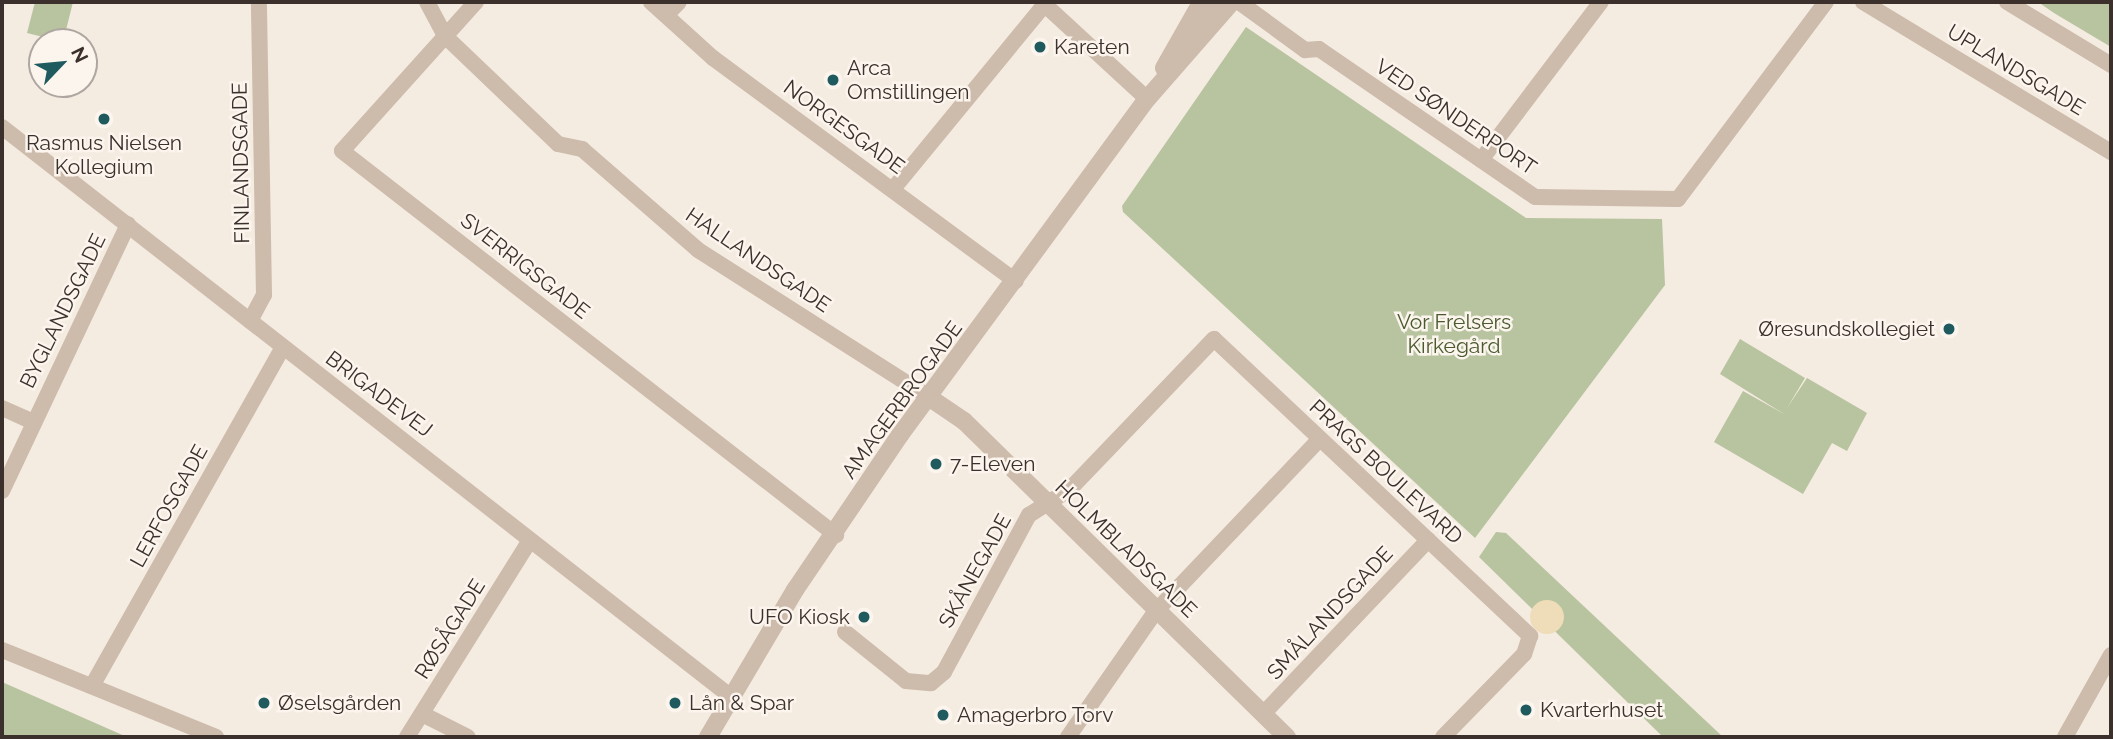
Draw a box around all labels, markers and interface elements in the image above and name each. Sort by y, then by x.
street label: UPLANDSGADE [1942,19,2090,121]
north arrow [28,28,98,98]
place label: Kareten [1054,34,1130,60]
marker: Kareten [1032,39,1048,55]
text: N [67,43,93,66]
street label: VED SØNDERPORT [1371,54,1541,180]
place label: Arca Omstillingen [847,55,970,105]
marker: Arca Omstillingen [825,72,841,88]
street label: NORGESGADE [779,75,909,179]
street label: FINLANDSGADE [227,82,255,244]
marker: Rasmus Nielsen Kollegium [96,111,112,127]
place label: Rasmus Nielsen Kollegium [26,130,182,180]
street label: HALLANDSGADE [681,202,835,318]
street label: SVERRIGSGADE [455,208,595,324]
street label: BYGLANDSGADE [15,230,111,392]
park label: Vor Frelsers Kirkegård [1397,309,1511,359]
street label: AMAGERBROGADE [836,316,968,484]
place label: Øresundskollegiet [1758,316,1935,342]
marker: Øresundskollegiet [1941,321,1957,337]
street label: BRIGADEVEJ [321,346,437,442]
street label: PRAGS BOULEVARD [1304,395,1468,549]
street label: LERFOSGADE [125,440,213,572]
place label: 7-Eleven [950,451,1035,477]
marker: 7-Eleven [928,456,944,472]
street label: HOLMBLADSGADE [1050,475,1202,623]
street label: SKÅNEGADE [933,510,1017,632]
street label: SMÅLANDSGADE [1262,541,1398,685]
street label: RØSÅGADE [409,575,491,683]
place label: UFO Kiosk [749,604,850,630]
marker: UFO Kiosk [856,609,872,625]
place label: Øselsgården [278,690,401,716]
place label: Lån & Spar [689,690,794,716]
marker: Øselsgården [256,695,272,711]
marker: Lån & Spar [667,695,683,711]
place label: Kvarterhuset [1540,697,1663,723]
place label: Amagerbro Torv [957,702,1114,728]
marker: Kvarterhuset [1518,702,1534,718]
marker: Amagerbro Torv [935,707,951,723]

